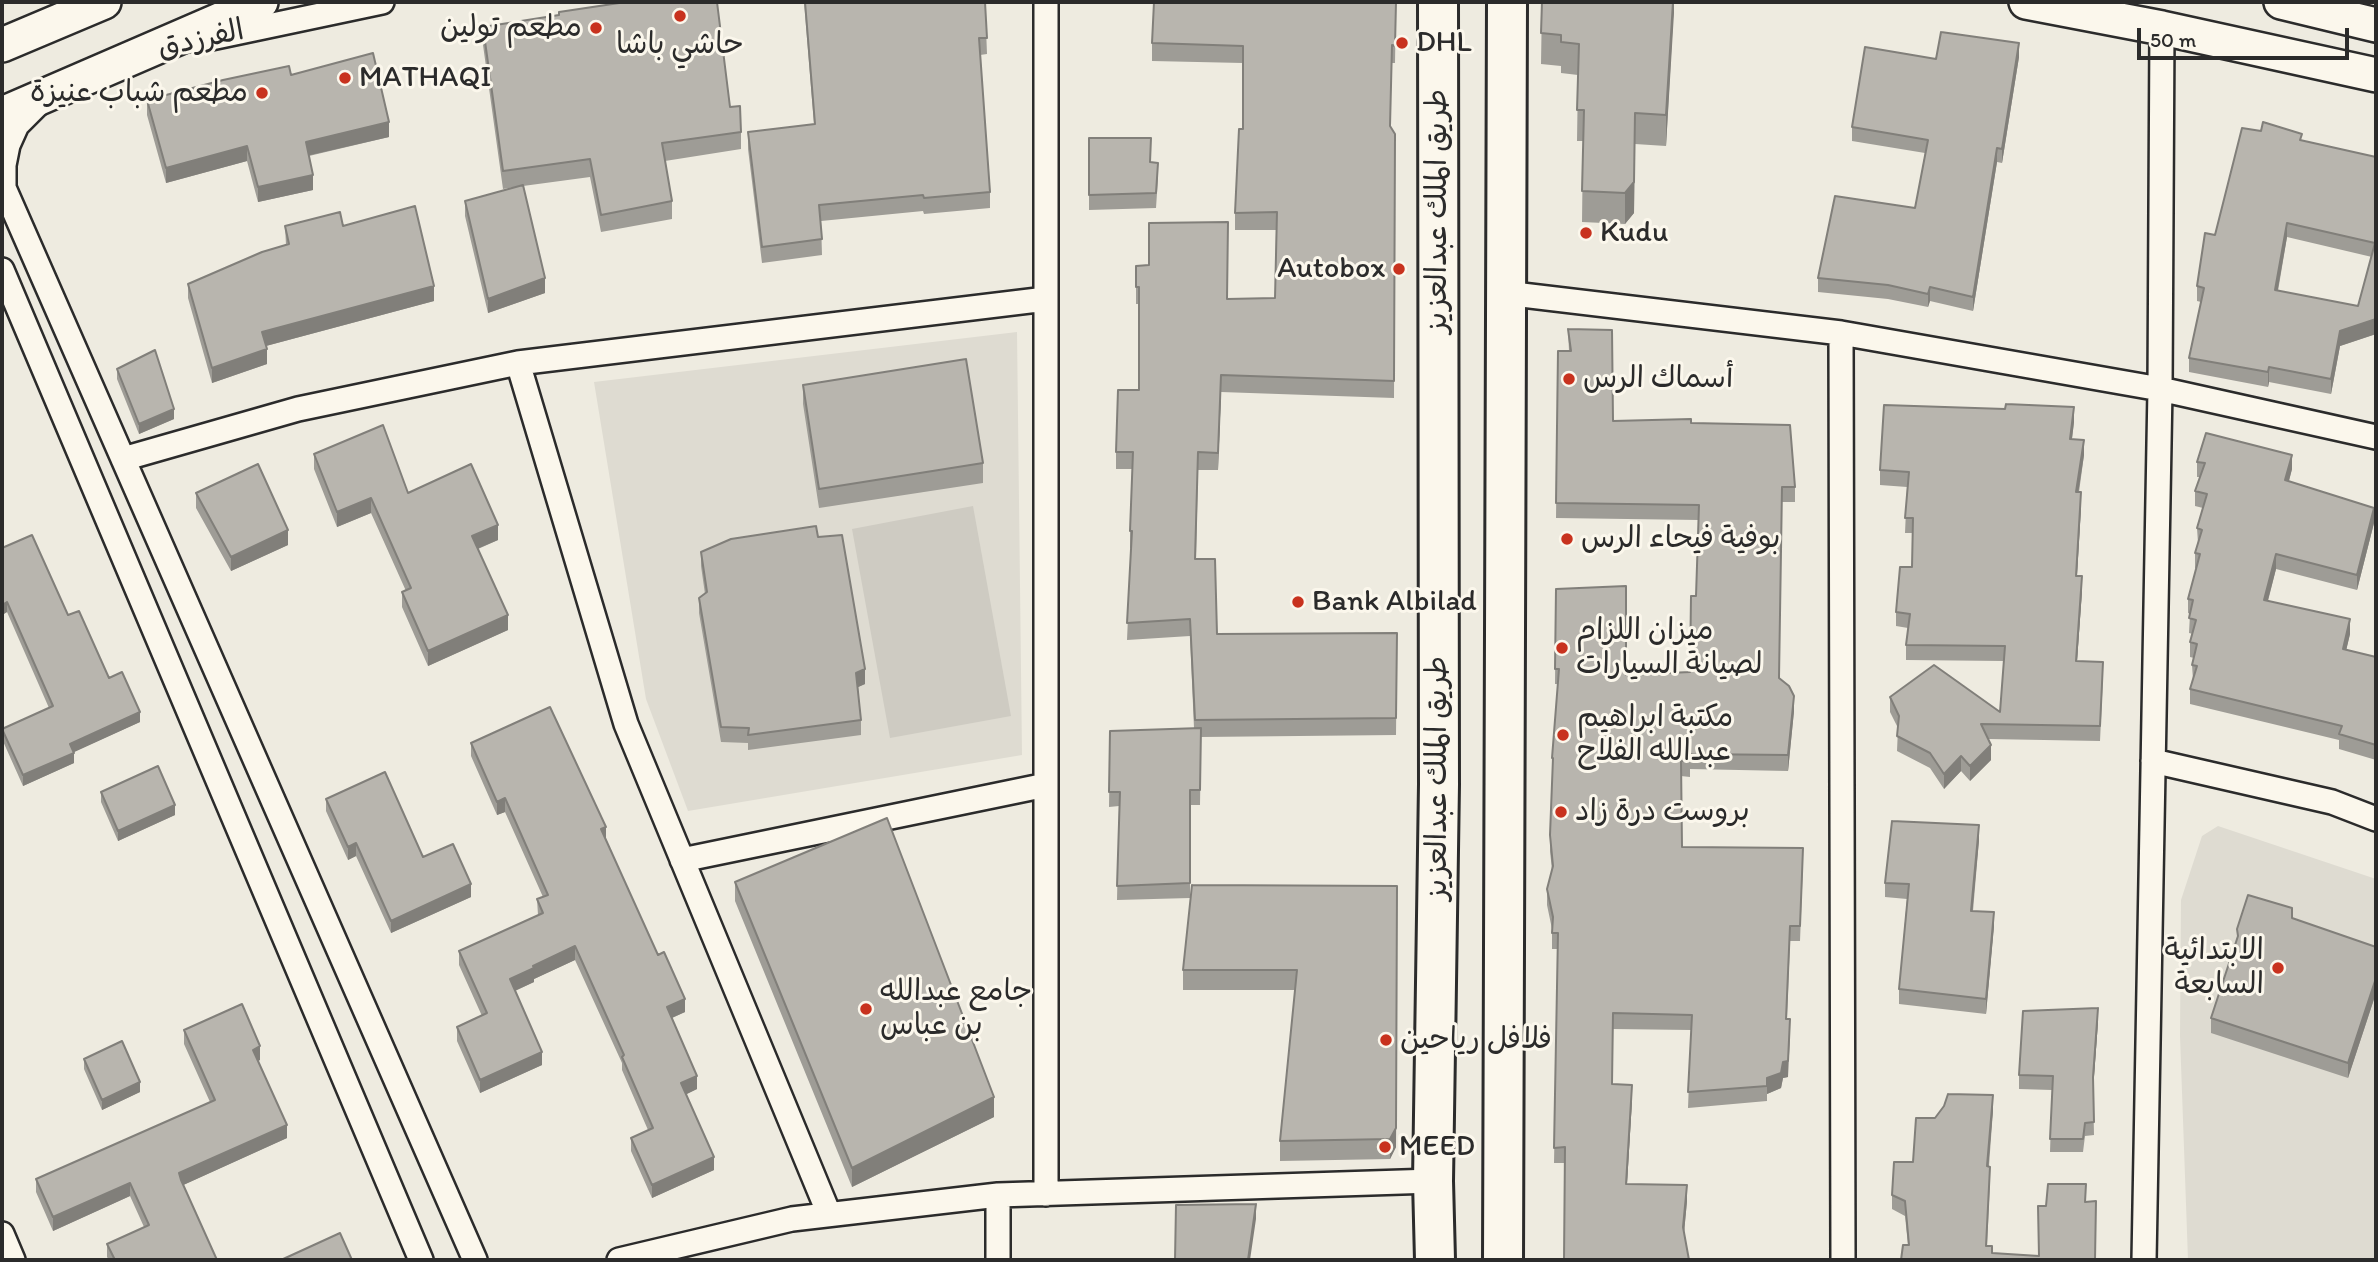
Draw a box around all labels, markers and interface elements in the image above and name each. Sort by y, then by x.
marker: حاشي باشا [672,8,688,24]
place label: مطعم تولين [440,10,582,46]
street label: الفرزدق [154,13,248,67]
scale bar [2140,14,2352,58]
marker: مطعم تولين [588,20,604,36]
place label: DHL [1416,25,1472,61]
place label: حاشي باشا [616,27,744,63]
text: 50 m [2150,27,2196,52]
marker: DHL [1394,35,1410,51]
place label: MATHAQI [359,60,492,96]
marker: MATHAQI [337,70,353,86]
place label: مطعم شباب عنيزة [30,75,248,111]
marker: مطعم شباب عنيزة [254,85,270,101]
street label: طريق الملك عبدالعزيز [1420,89,1456,333]
place label: Kudu [1600,215,1668,251]
marker: Kudu [1578,225,1594,241]
place label: Autobox [1277,251,1385,287]
marker: Autobox [1391,261,1407,277]
place label: أسماك الرس [1583,361,1733,397]
marker: أسماك الرس [1561,371,1577,387]
place label: بوفية فيحاء الرس [1581,521,1781,557]
marker: بوفية فيحاء الرس [1559,531,1575,547]
place label: Bank Albilad [1312,584,1477,620]
marker: Bank Albilad [1290,594,1306,610]
place label: ميزان اللزام لصيانة السيارات [1576,613,1763,684]
marker: ميزان اللزام لصيانة السيارات [1554,640,1570,656]
street label: طريق الملك عبدالعزيز [1420,656,1456,900]
place label: مكتبة ابراهيم عبدالله الفلاح [1577,700,1733,770]
marker: مكتبة ابراهيم عبدالله الفلاح [1555,727,1571,743]
place label: بروست درة زاد [1575,794,1750,830]
marker: بروست درة زاد [1553,804,1569,820]
place label: الابتدائية السابعة [2164,933,2264,1004]
marker: الابتدائية السابعة [2270,960,2286,976]
place label: جامع عبدالله بن عباس [880,974,1032,1044]
marker: جامع عبدالله بن عباس [858,1001,874,1017]
place label: فلافل رياحين [1400,1022,1552,1058]
marker: فلافل رياحين [1378,1032,1394,1048]
place label: MEED [1399,1129,1475,1165]
marker: MEED [1377,1139,1393,1155]

